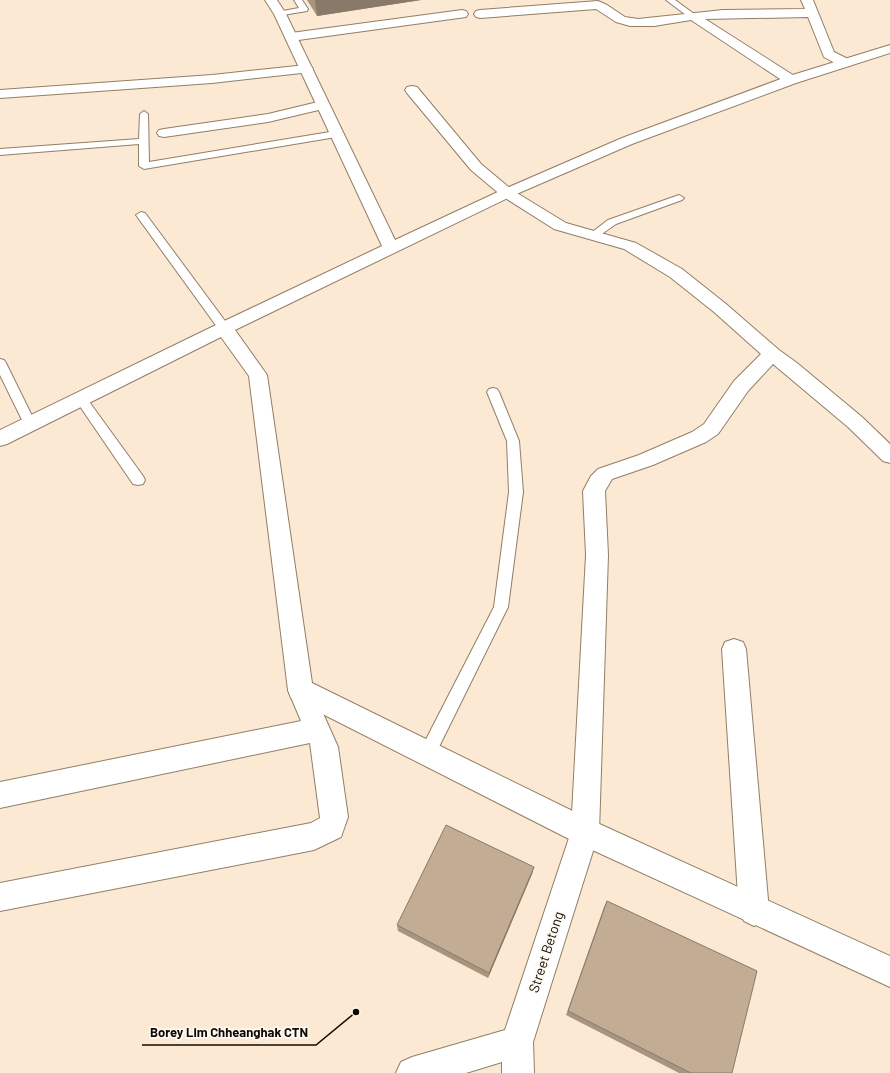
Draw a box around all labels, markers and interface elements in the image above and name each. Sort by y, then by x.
street label: Street Betong [524,909,567,995]
callout: Borey Lim Chheanghak CTN [142,1020,316,1045]
text: Borey Lim Chheanghak CTN [150,1024,308,1040]

